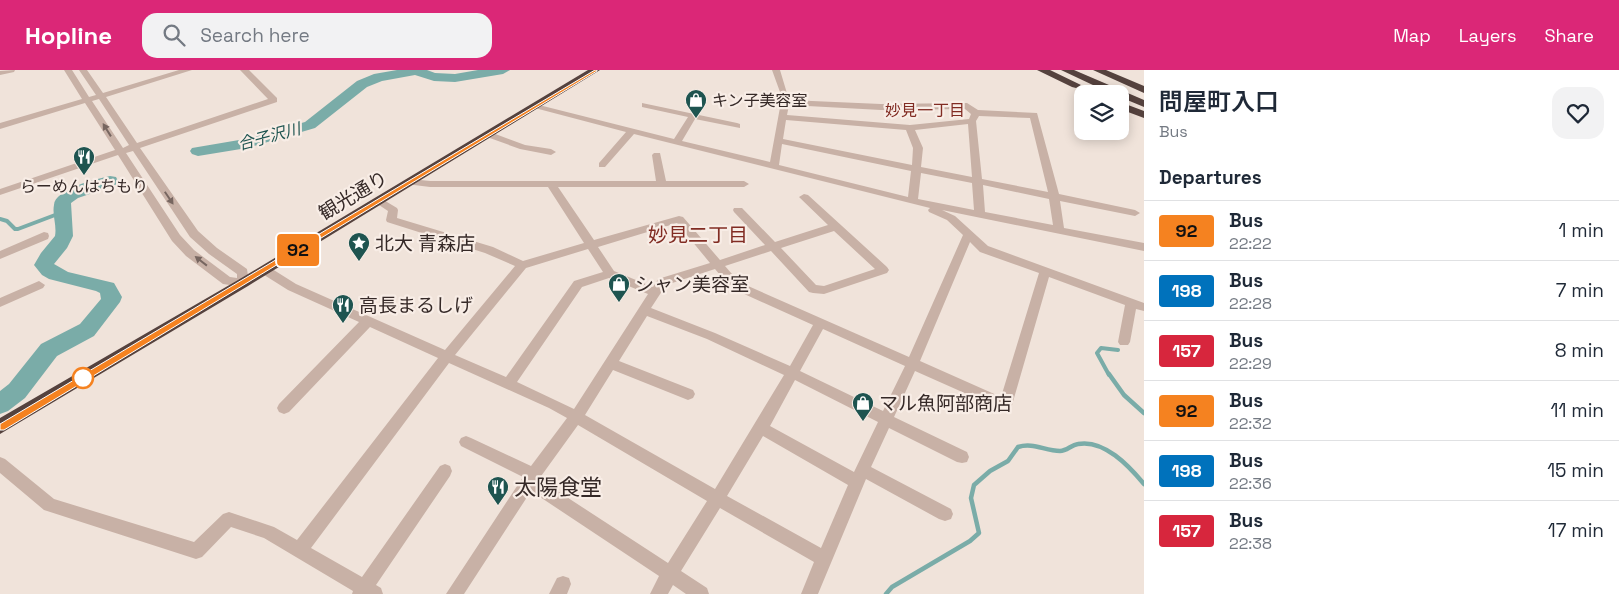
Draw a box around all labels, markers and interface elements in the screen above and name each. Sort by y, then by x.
search box [142,13,492,58]
text: Hopline [25,20,112,51]
icon: search [160,21,188,49]
text: Search here [200,23,310,48]
text: Map [1393,24,1431,47]
text: Layers [1459,24,1516,47]
text: Share [1544,24,1594,47]
map controls [1074,85,1129,140]
button: layers [1074,85,1129,140]
text: 問屋町入口 [1159,86,1279,117]
button: heart [1552,87,1604,139]
shop icon: キン子美容室 [684,88,708,119]
place label: キン子美容室 [712,90,808,111]
district label: 妙見一丁目 [885,100,965,121]
water label: 合子沢川 [235,118,305,155]
text: Bus [1159,121,1188,142]
one-way arrow [102,123,111,137]
restaurant icon: らーめんはちもり [72,145,96,176]
street label: 観光通り [314,165,392,226]
text: Departures [1159,165,1262,190]
place label: らーめんはちもり [20,176,148,197]
one-way arrow [164,191,174,205]
text: Bus [1229,208,1263,233]
text: 1 min [1559,218,1604,243]
text: 92 [1176,219,1197,242]
district label: 妙見二丁目 [648,222,748,248]
place icon: 北大 青森店 [347,231,371,262]
place label: 北大 青森店 [375,231,475,256]
text: 22:22 [1229,233,1272,254]
line badge: 92 [276,234,320,266]
text: 92 [287,238,309,261]
one-way arrow [195,256,208,267]
text: Bus [1229,268,1263,293]
shop icon: シャン美容室 [607,272,631,303]
place label: シャン美容室 [635,272,749,297]
text: 7 min [1556,278,1604,303]
text: 198 [1171,279,1202,302]
restaurant icon: 高長まるしげ [331,293,355,324]
place label: 高長まるしげ [359,293,473,318]
text: 22:28 [1229,293,1272,314]
text: Bus [1229,328,1263,353]
text: 8 min [1555,338,1604,363]
text: 157 [1172,339,1201,362]
text: 22:29 [1229,353,1272,374]
unlabelled marker [72,367,94,389]
text: Bus [1229,388,1263,413]
shop icon: マル魚阿部商店 [851,391,875,422]
place label: マル魚阿部商店 [879,391,1012,416]
text: 11 min [1551,398,1604,423]
text: 92 [1176,399,1197,422]
text: 22:32 [1229,413,1272,434]
text: Bus [1229,448,1263,473]
text: 15 min [1547,458,1604,483]
text: 198 [1171,459,1202,482]
place label: 太陽食堂 [514,473,602,501]
text: 22:36 [1229,473,1272,494]
restaurant icon: 太陽食堂 [486,475,510,506]
text: Bus [1229,508,1263,533]
text: 17 min [1548,518,1604,543]
text: 157 [1172,519,1201,542]
text: 22:38 [1229,533,1272,554]

